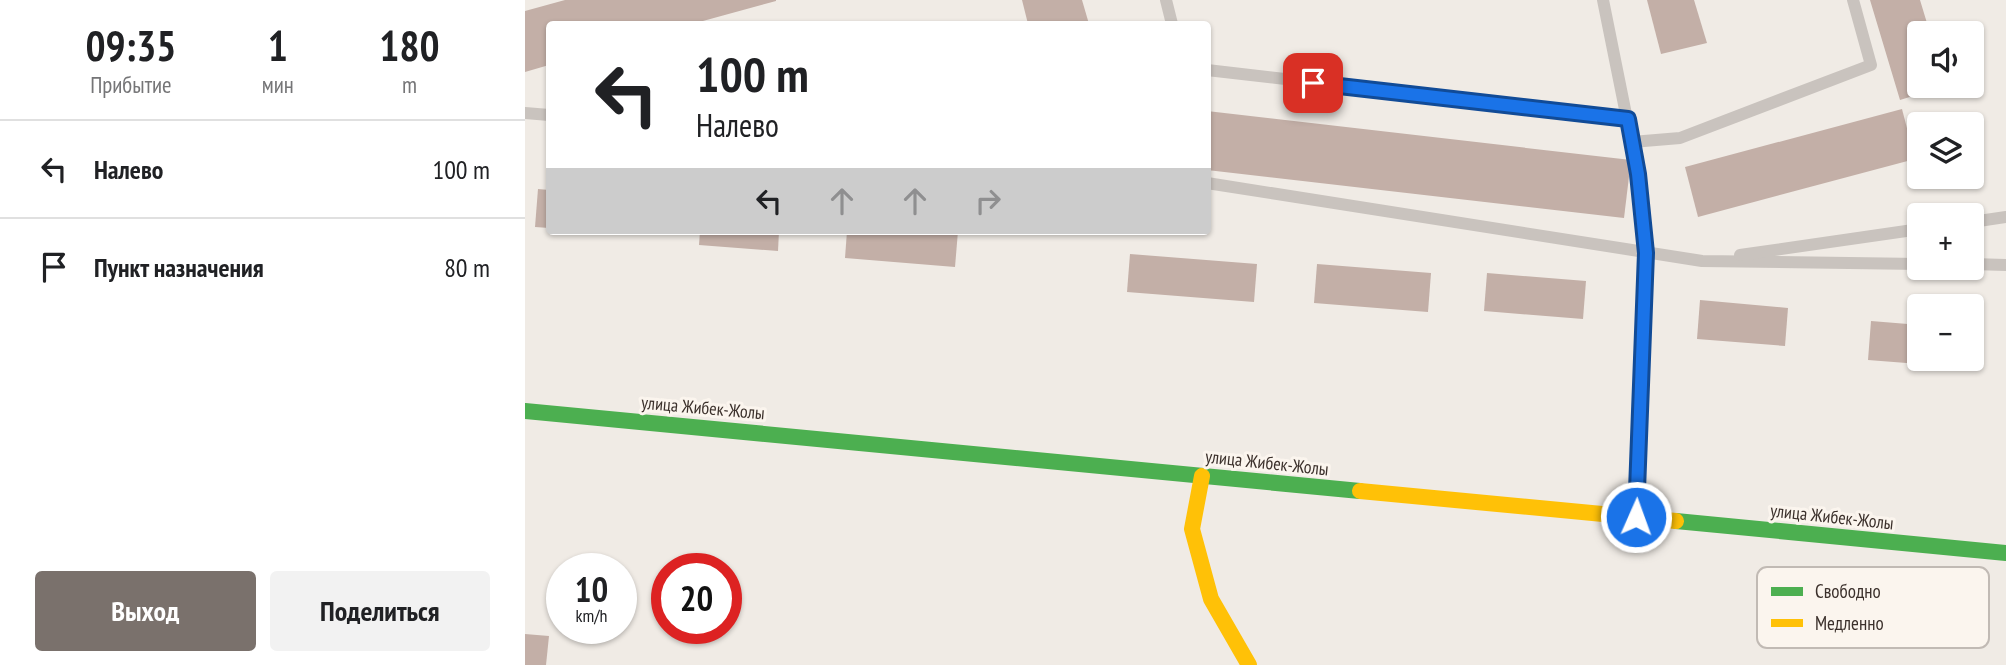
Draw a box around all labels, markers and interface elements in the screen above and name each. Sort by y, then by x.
text: 09:35 [85,18,176,73]
text: 1 [268,18,288,73]
text: 180 [379,18,440,73]
map controls [1907,21,1984,371]
button: sound [1907,21,1984,98]
text: 100 m [696,42,809,106]
icon: left [581,49,672,140]
pin [1283,53,1343,113]
icon: arrive [1294,64,1332,102]
text: Прибытие [90,70,172,99]
text: мин [262,70,294,99]
text: m [402,70,417,99]
text: Налево [696,104,779,146]
button: layers [1907,112,1984,189]
icon: left [35,150,73,188]
text: Налево [94,153,163,186]
text: 100 m [432,153,490,186]
icon: left [750,182,788,220]
icon: ahead [823,182,861,220]
icon: ahead [896,182,934,220]
icon: right [969,182,1007,220]
button: + [1907,203,1984,280]
icon: arrive [35,248,73,286]
text: Пункт назначения [94,251,264,284]
text: 80 m [444,251,490,284]
button: − [1907,294,1984,371]
street label: улица Жибек-Жолы [640,391,766,424]
street label: улица Жибек-Жолы [1204,445,1330,480]
position arrow [1599,480,1673,554]
street label: улица Жибек-Жолы [1769,499,1895,534]
speed limit sign: 20 [651,553,742,644]
text: 10 [575,566,608,612]
legend [1757,567,1989,648]
button: Выход [35,571,256,651]
button: Поделиться [270,571,490,651]
text: Свободно [1815,579,1881,603]
text: km/h [576,604,607,627]
text: Медленно [1815,611,1884,635]

